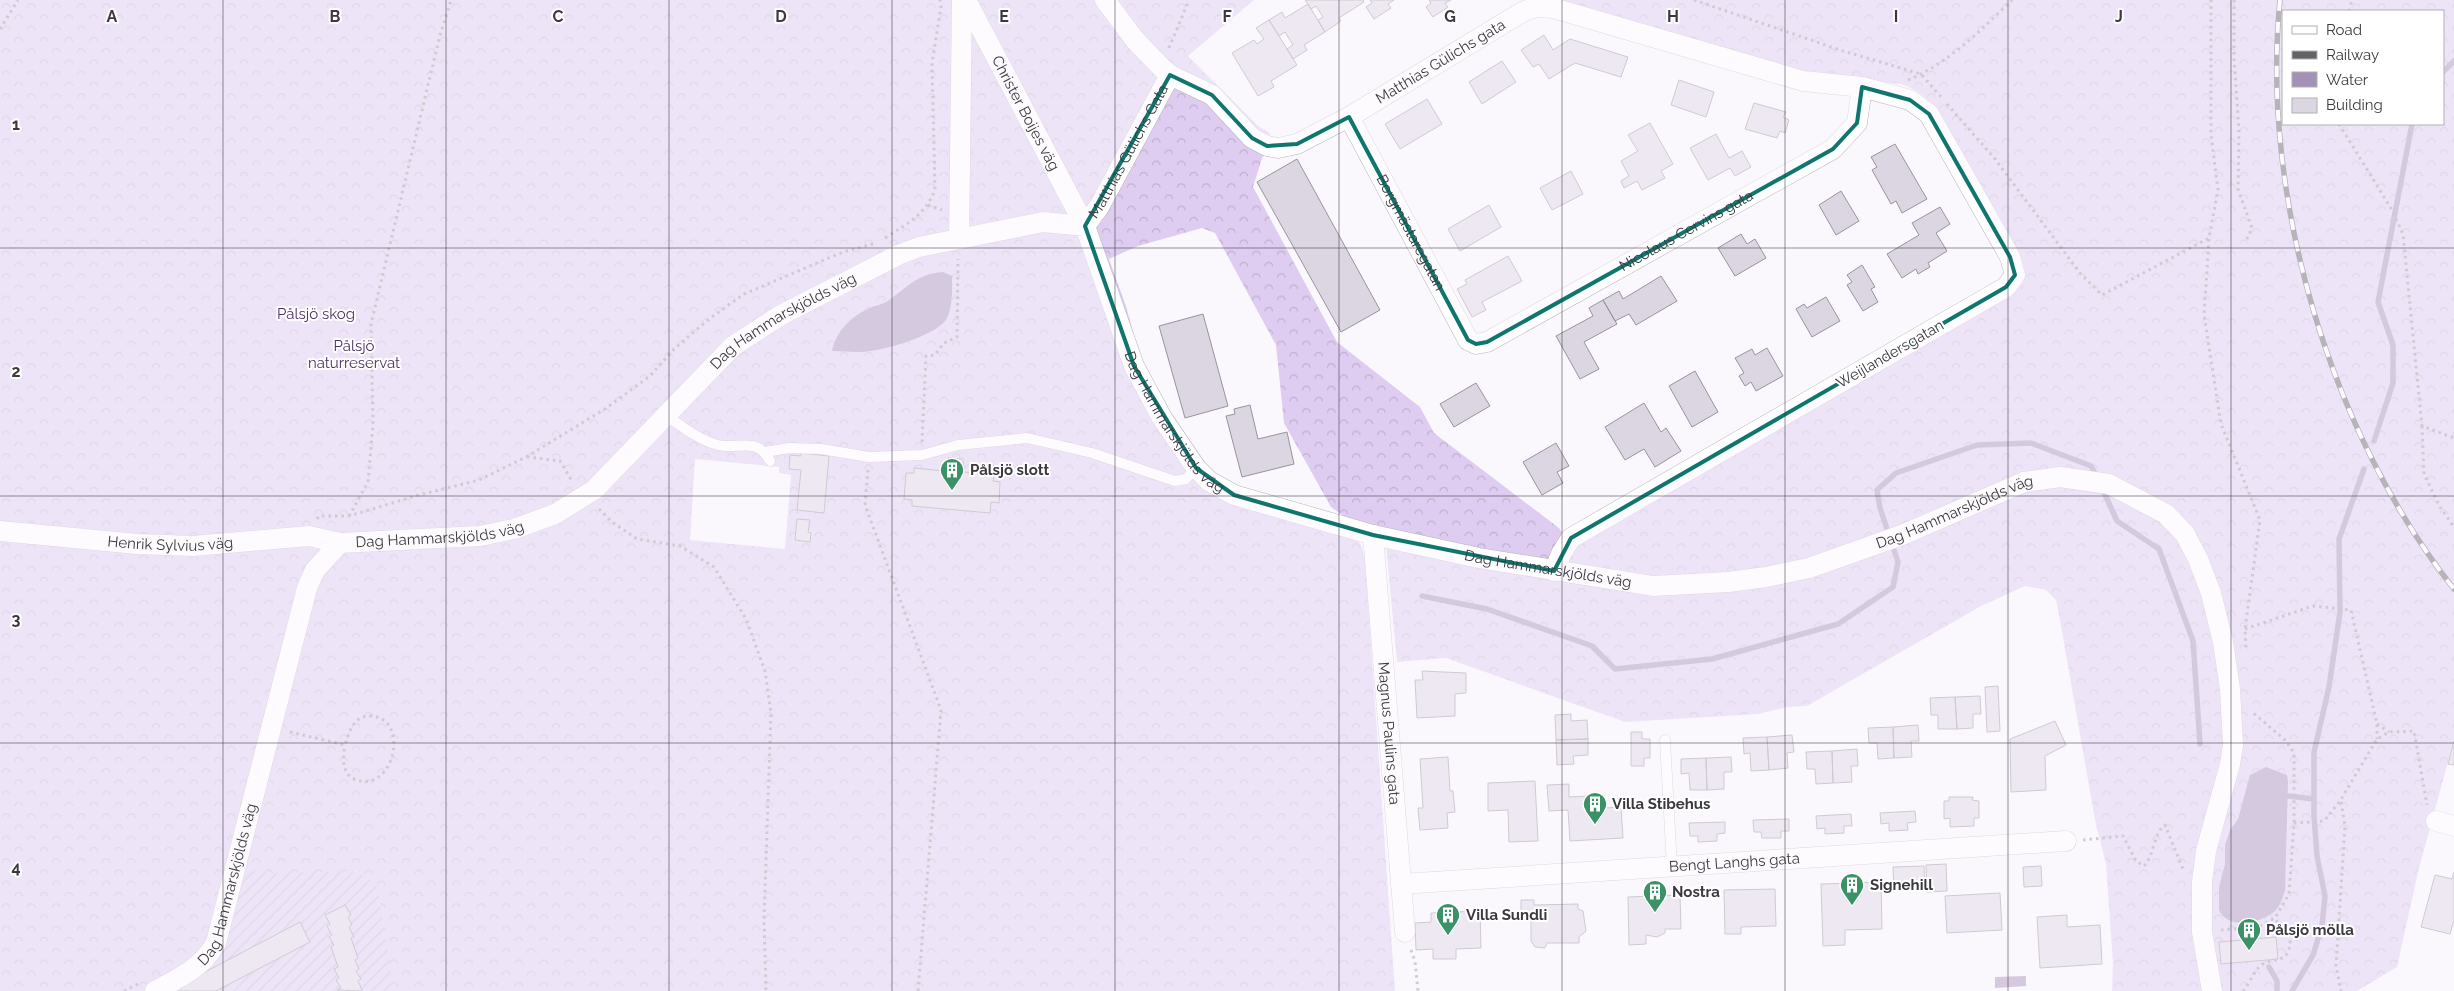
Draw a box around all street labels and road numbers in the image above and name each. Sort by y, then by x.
street label: Matthias Gülichs gata [1372,16,1508,108]
street label: Christer Boijes väg [988,53,1063,174]
street label: Matthias Gülichs Gata [1085,81,1172,222]
street label: Borgmästaregatan [1372,171,1449,294]
street label: Nicolaus Cervins gata [1616,186,1756,275]
street label: Dag Hammarskjölds väg [706,269,859,373]
street label: Weijlandersgatan [1833,316,1947,392]
street label: Dag Hammarskjölds väg [1121,349,1228,497]
street label: Dag Hammarskjölds väg [1874,472,2034,552]
street label: Dag Hammarskjölds väg [355,517,526,551]
street label: Henrik Sylvius väg [107,532,234,555]
street label: Dag Hammarskjölds väg [1463,546,1633,591]
street label: Magnus Paulins gata [1374,661,1404,806]
street label: Dag Hammarskjölds väg [194,802,260,969]
street label: Bengt Langhs gata [1668,849,1800,876]

